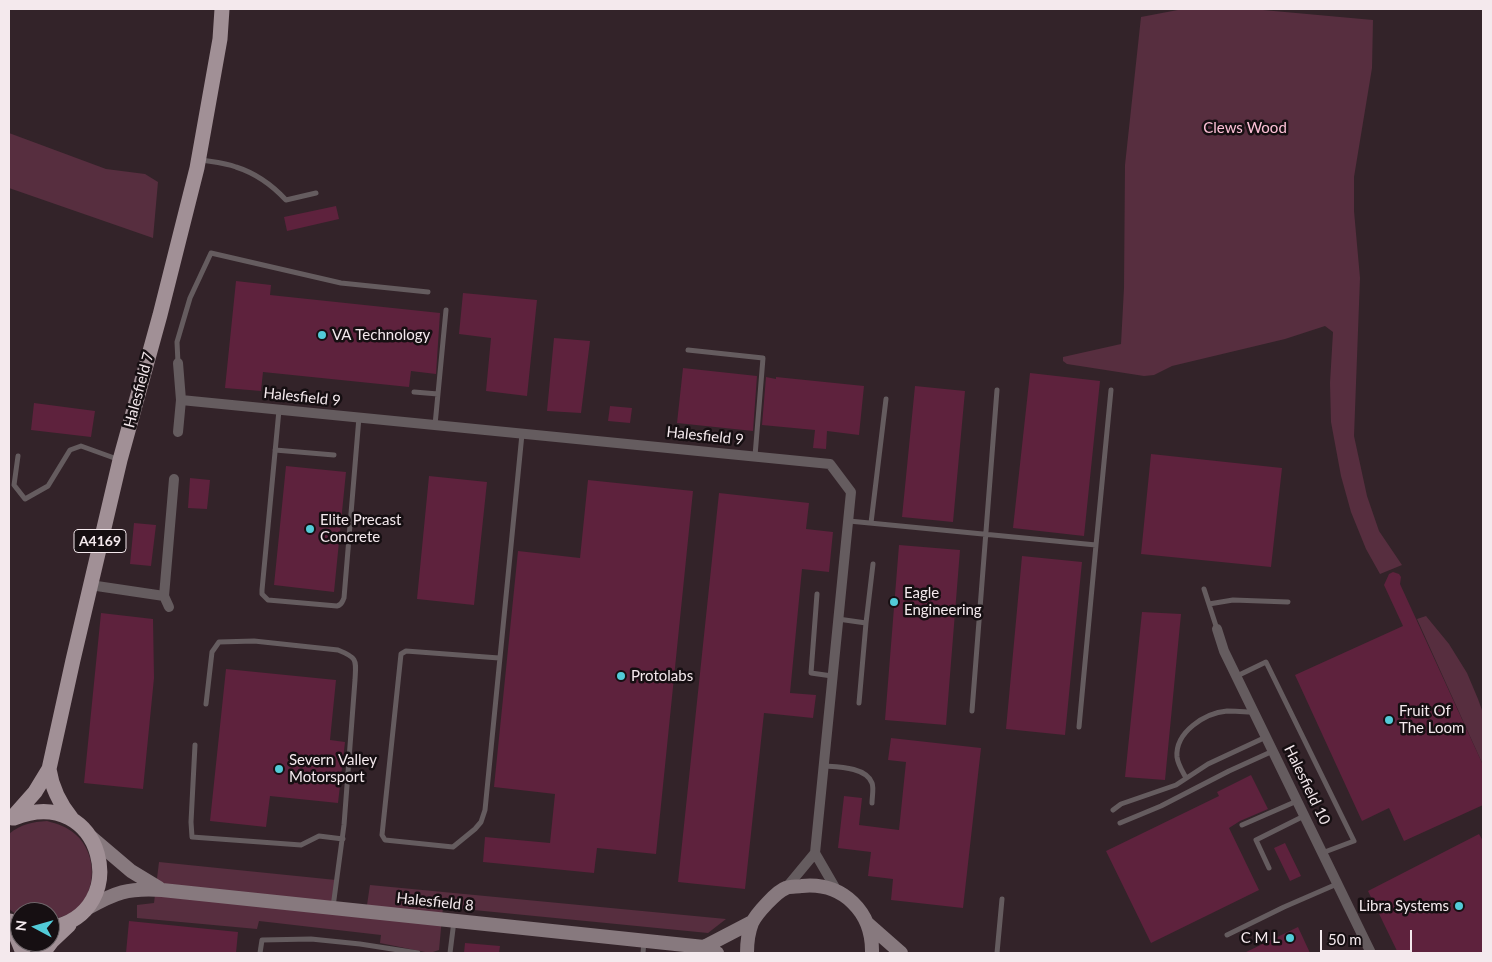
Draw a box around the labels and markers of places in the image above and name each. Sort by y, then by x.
place label: VA Technology [332,326,430,344]
marker: VA Technology [316,329,328,341]
place label: Elite Precast Concrete [320,511,401,546]
marker: Elite Precast Concrete [304,523,316,535]
place label: Eagle Engineering [904,584,982,619]
marker: Eagle Engineering [888,596,900,608]
place label: Protolabs [631,667,693,685]
marker: Protolabs [615,670,627,682]
place label: Fruit Of The Loom [1399,702,1464,737]
marker: Fruit Of The Loom [1383,714,1395,726]
place label: Severn Valley Motorsport [289,751,377,786]
marker: Severn Valley Motorsport [273,763,285,775]
place label: Libra Systems [1359,897,1449,915]
marker: Libra Systems [1453,900,1465,912]
place label: C M L [1241,929,1280,947]
marker: C M L [1284,932,1296,944]

